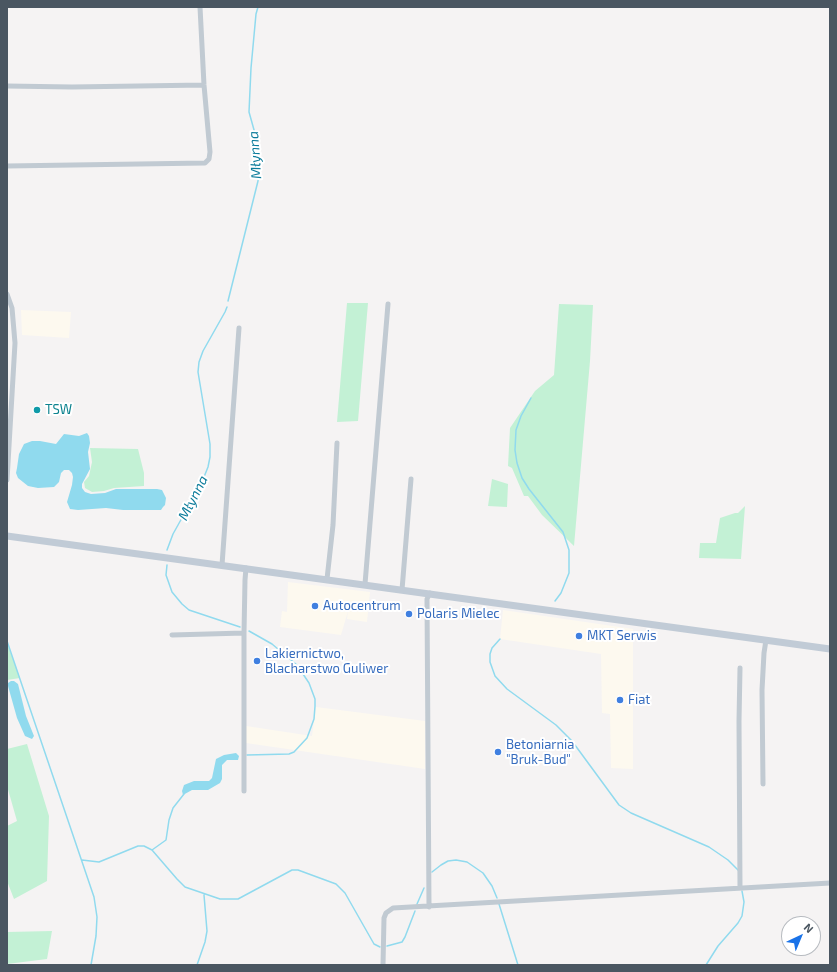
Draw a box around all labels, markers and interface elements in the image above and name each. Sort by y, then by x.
water label: Młynna [245,130,265,180]
place label: TSW [45,402,72,418]
marker: TSW [32,405,42,415]
water label: Młynna [175,473,211,523]
place label: Autocentrum [323,598,401,614]
marker: Autocentrum [310,601,320,611]
place label: Polaris Mielec [417,606,500,622]
marker: Polaris Mielec [404,609,414,619]
place label: MKT Serwis [587,628,657,644]
marker: MKT Serwis [574,631,584,641]
place label: Lakiernictwo, Blacharstwo Guliwer [265,646,388,677]
marker: Lakiernictwo, Blacharstwo Guliwer [252,656,262,666]
place label: Fiat [628,692,650,708]
marker: Fiat [615,695,625,705]
place label: Betoniarnia "Bruk-Bud" [506,737,574,768]
marker: Betoniarnia "Bruk-Bud" [493,747,503,757]
north arrow [781,916,821,956]
text: N [802,920,816,935]

